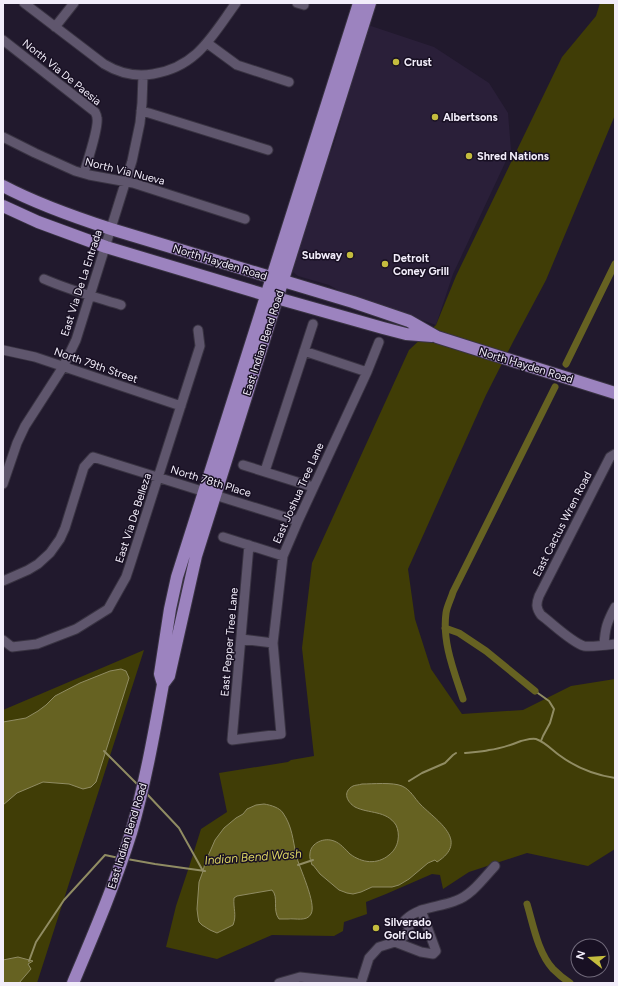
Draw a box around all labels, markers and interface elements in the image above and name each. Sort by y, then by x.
street label: North Via De Paesia [20,37,104,108]
place label: Crust [404,56,433,69]
marker: Crust [391,57,401,67]
place label: Albertsons [443,111,498,124]
marker: Albertsons [430,112,440,122]
place label: Shred Nations [477,150,549,163]
marker: Shred Nations [464,151,474,161]
street label: North Via Nueva [84,155,166,188]
street label: East Via De La Entrada [58,228,105,338]
street label: North Hayden Road [171,242,268,283]
place label: Subway [302,249,343,262]
marker: Subway [345,250,355,260]
place label: Detroit Coney Grill [393,252,449,278]
marker: Detroit Coney Grill [380,259,390,269]
street label: East Indian Bend Road [240,289,287,398]
street label: North 79th Street [52,345,139,386]
street label: North Hayden Road [477,345,574,386]
street label: East Joshua Tree Lane [270,441,327,546]
street label: North 78th Place [169,463,253,500]
street label: East Cactus Wren Road [530,470,595,579]
street label: East Via De Belleza [113,472,154,565]
street label: East Pepper Tree Lane [218,587,241,697]
street label: East Indian Bend Road [105,782,150,891]
water label: Indian Bend Wash [204,847,302,867]
place label: Silverado Golf Club [384,916,432,942]
marker: Silverado Golf Club [371,923,381,933]
north arrow [570,938,610,978]
text: N [573,949,588,961]

